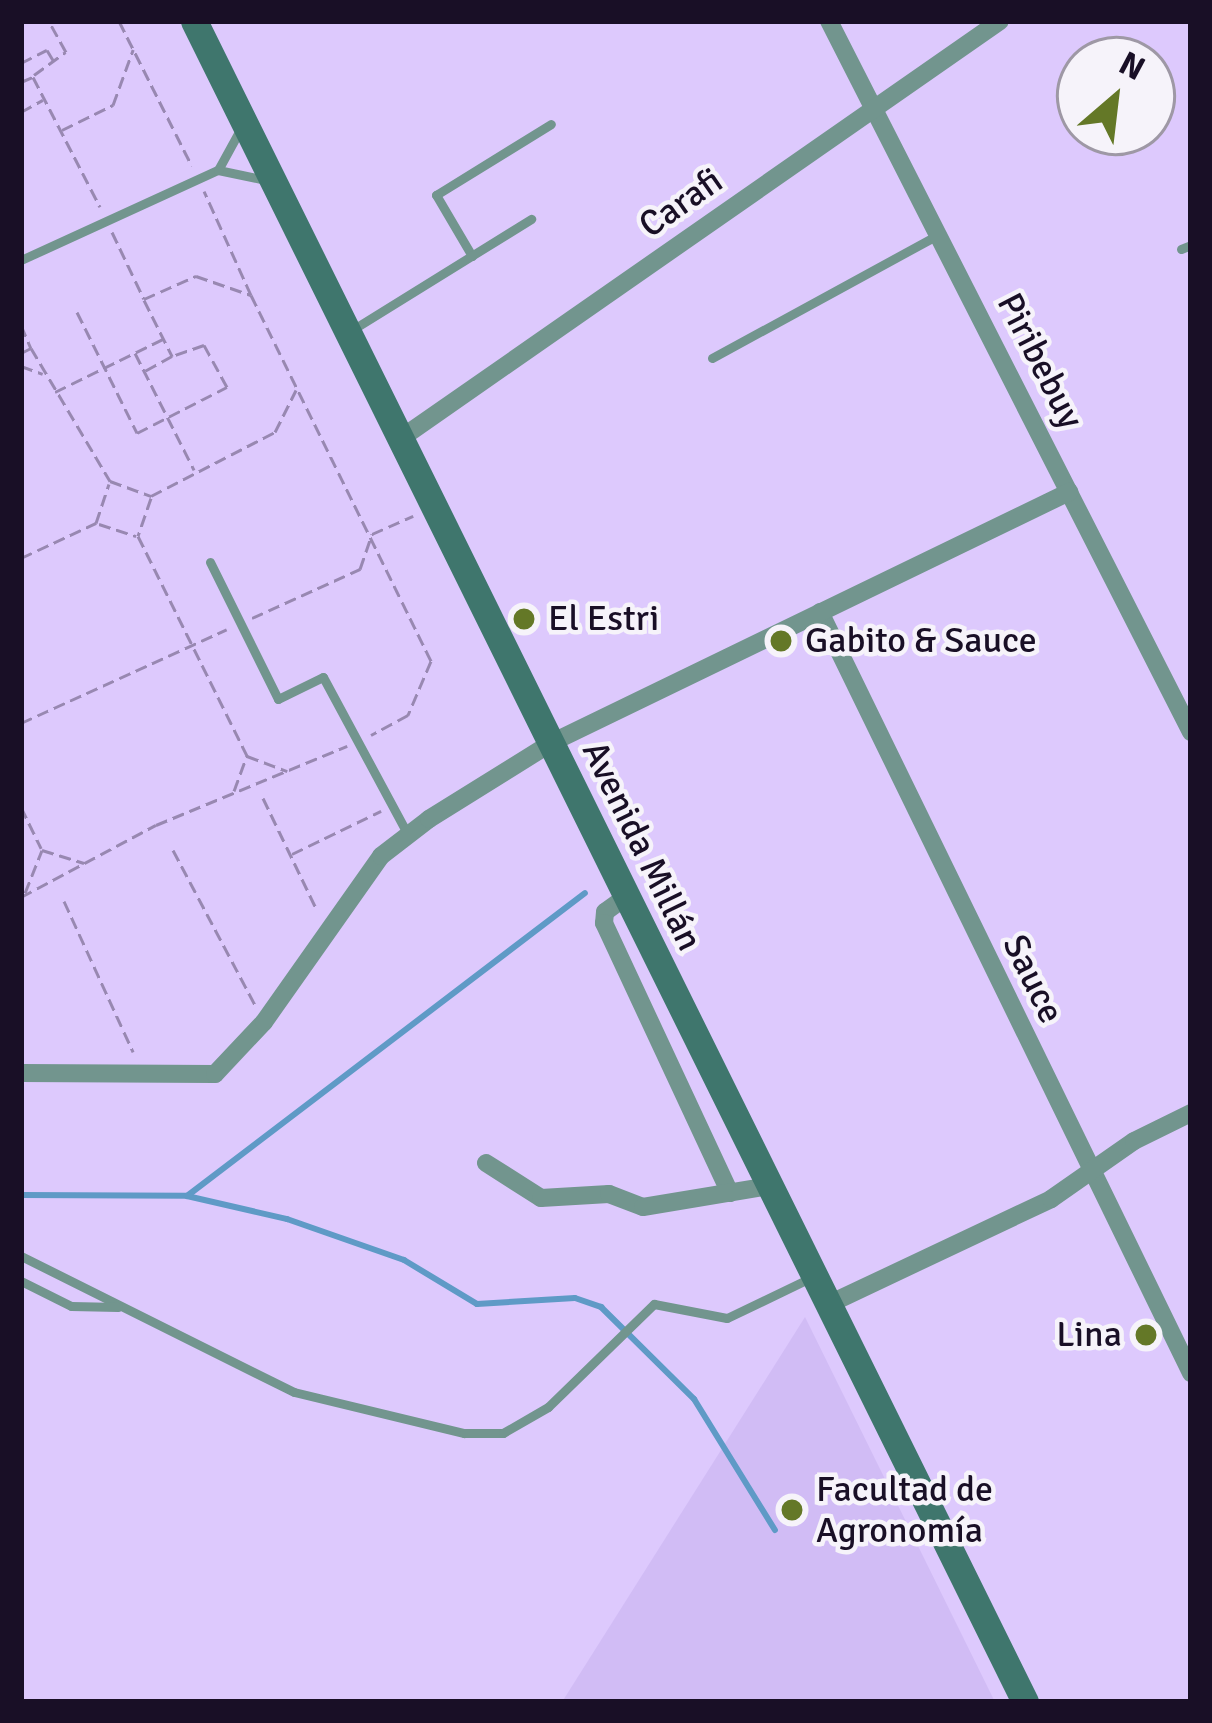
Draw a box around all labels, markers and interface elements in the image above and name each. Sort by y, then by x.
north arrow [1056,36,1176,156]
text: N [1112,43,1151,90]
street label: Carafi [631,159,731,247]
street label: Piribebuy [988,286,1092,436]
place label: El Estri [548,597,659,641]
marker: El Estri [511,606,537,632]
place label: Gabito & Sauce [805,619,1037,663]
marker: Gabito & Sauce [768,628,794,654]
street label: Avenida Millán [573,734,711,958]
street label: Sauce [993,928,1073,1030]
place label: Lina [1056,1313,1122,1357]
marker: Lina [1133,1322,1159,1348]
place label: Facultad de Agronomía [816,1467,993,1552]
marker: Facultad de Agronomía [779,1497,805,1523]

